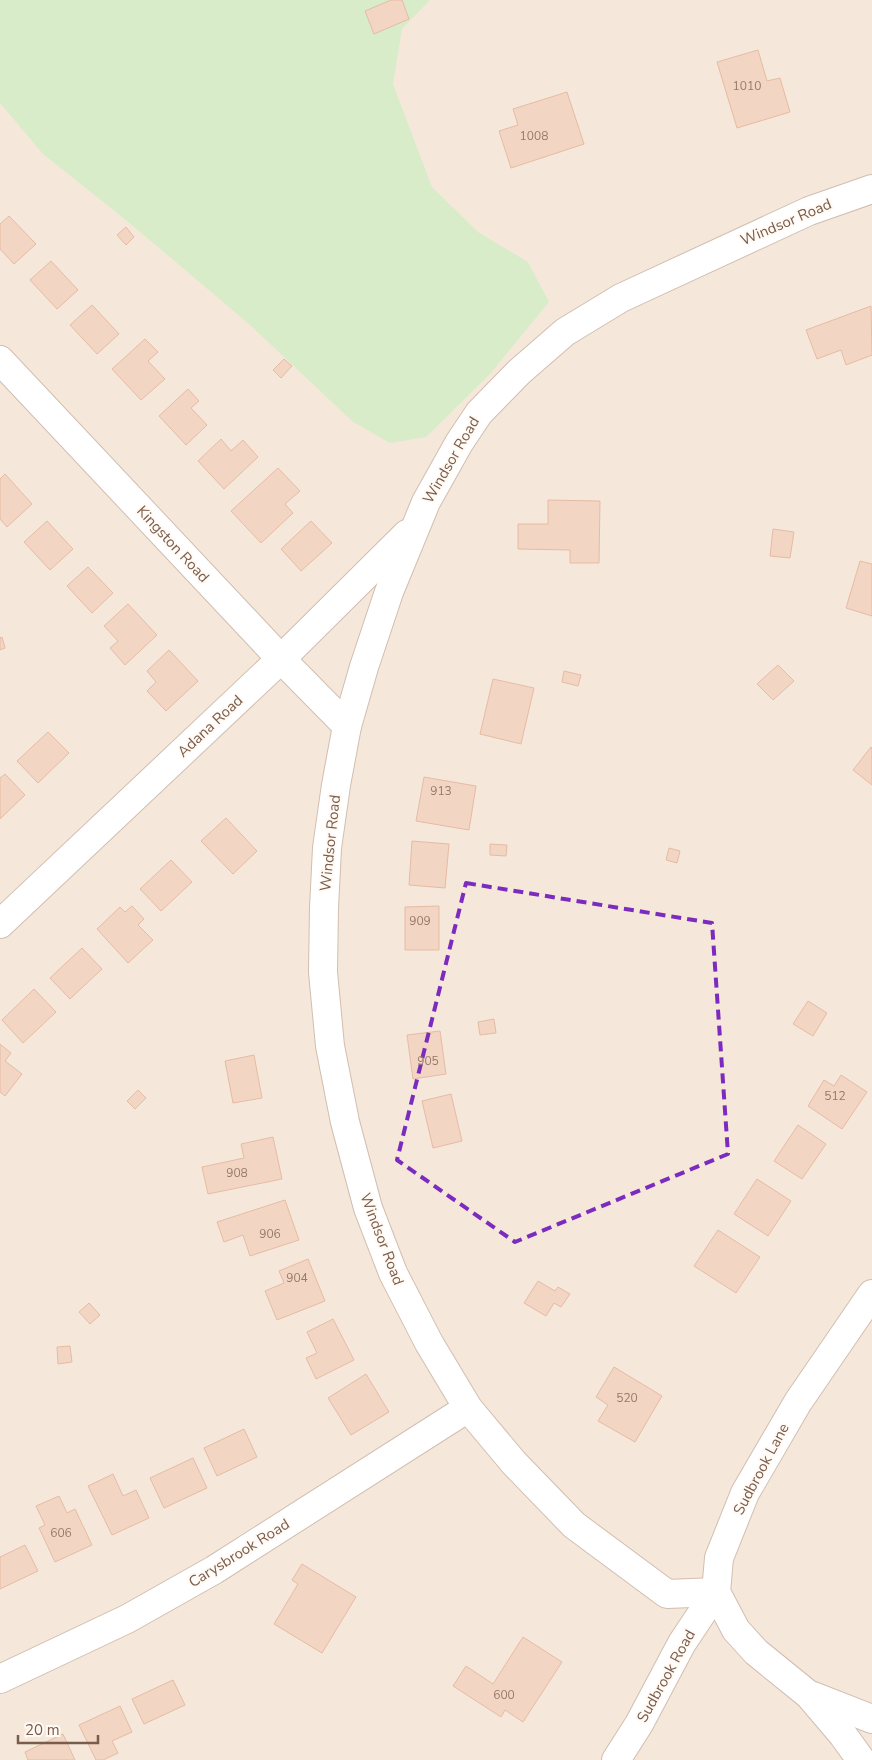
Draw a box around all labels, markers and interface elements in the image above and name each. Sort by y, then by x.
house number: 1010 [733,78,761,94]
house number: 1008 [520,128,548,144]
street label: Windsor Road [737,194,835,250]
street label: Windsor Road [418,413,484,507]
street label: Kingston Road [132,501,214,587]
street label: Adana Road [173,690,247,762]
house number: 913 [430,783,452,799]
street label: Windsor Road [315,794,345,892]
house number: 909 [409,913,431,929]
house number: 905 [417,1053,439,1069]
house number: 512 [824,1088,846,1104]
house number: 908 [226,1165,248,1181]
street label: Windsor Road [355,1190,409,1288]
house number: 906 [259,1226,281,1242]
house number: 904 [286,1270,308,1286]
house number: 520 [616,1390,638,1406]
street label: Sudbrook Lane [728,1420,794,1518]
street label: Carysbrook Road [185,1514,293,1592]
house number: 606 [50,1525,72,1541]
street label: Sudbrook Road [632,1626,700,1726]
house number: 600 [493,1687,515,1703]
scale bar [18,1712,98,1744]
text: 20 m [25,1720,60,1740]

